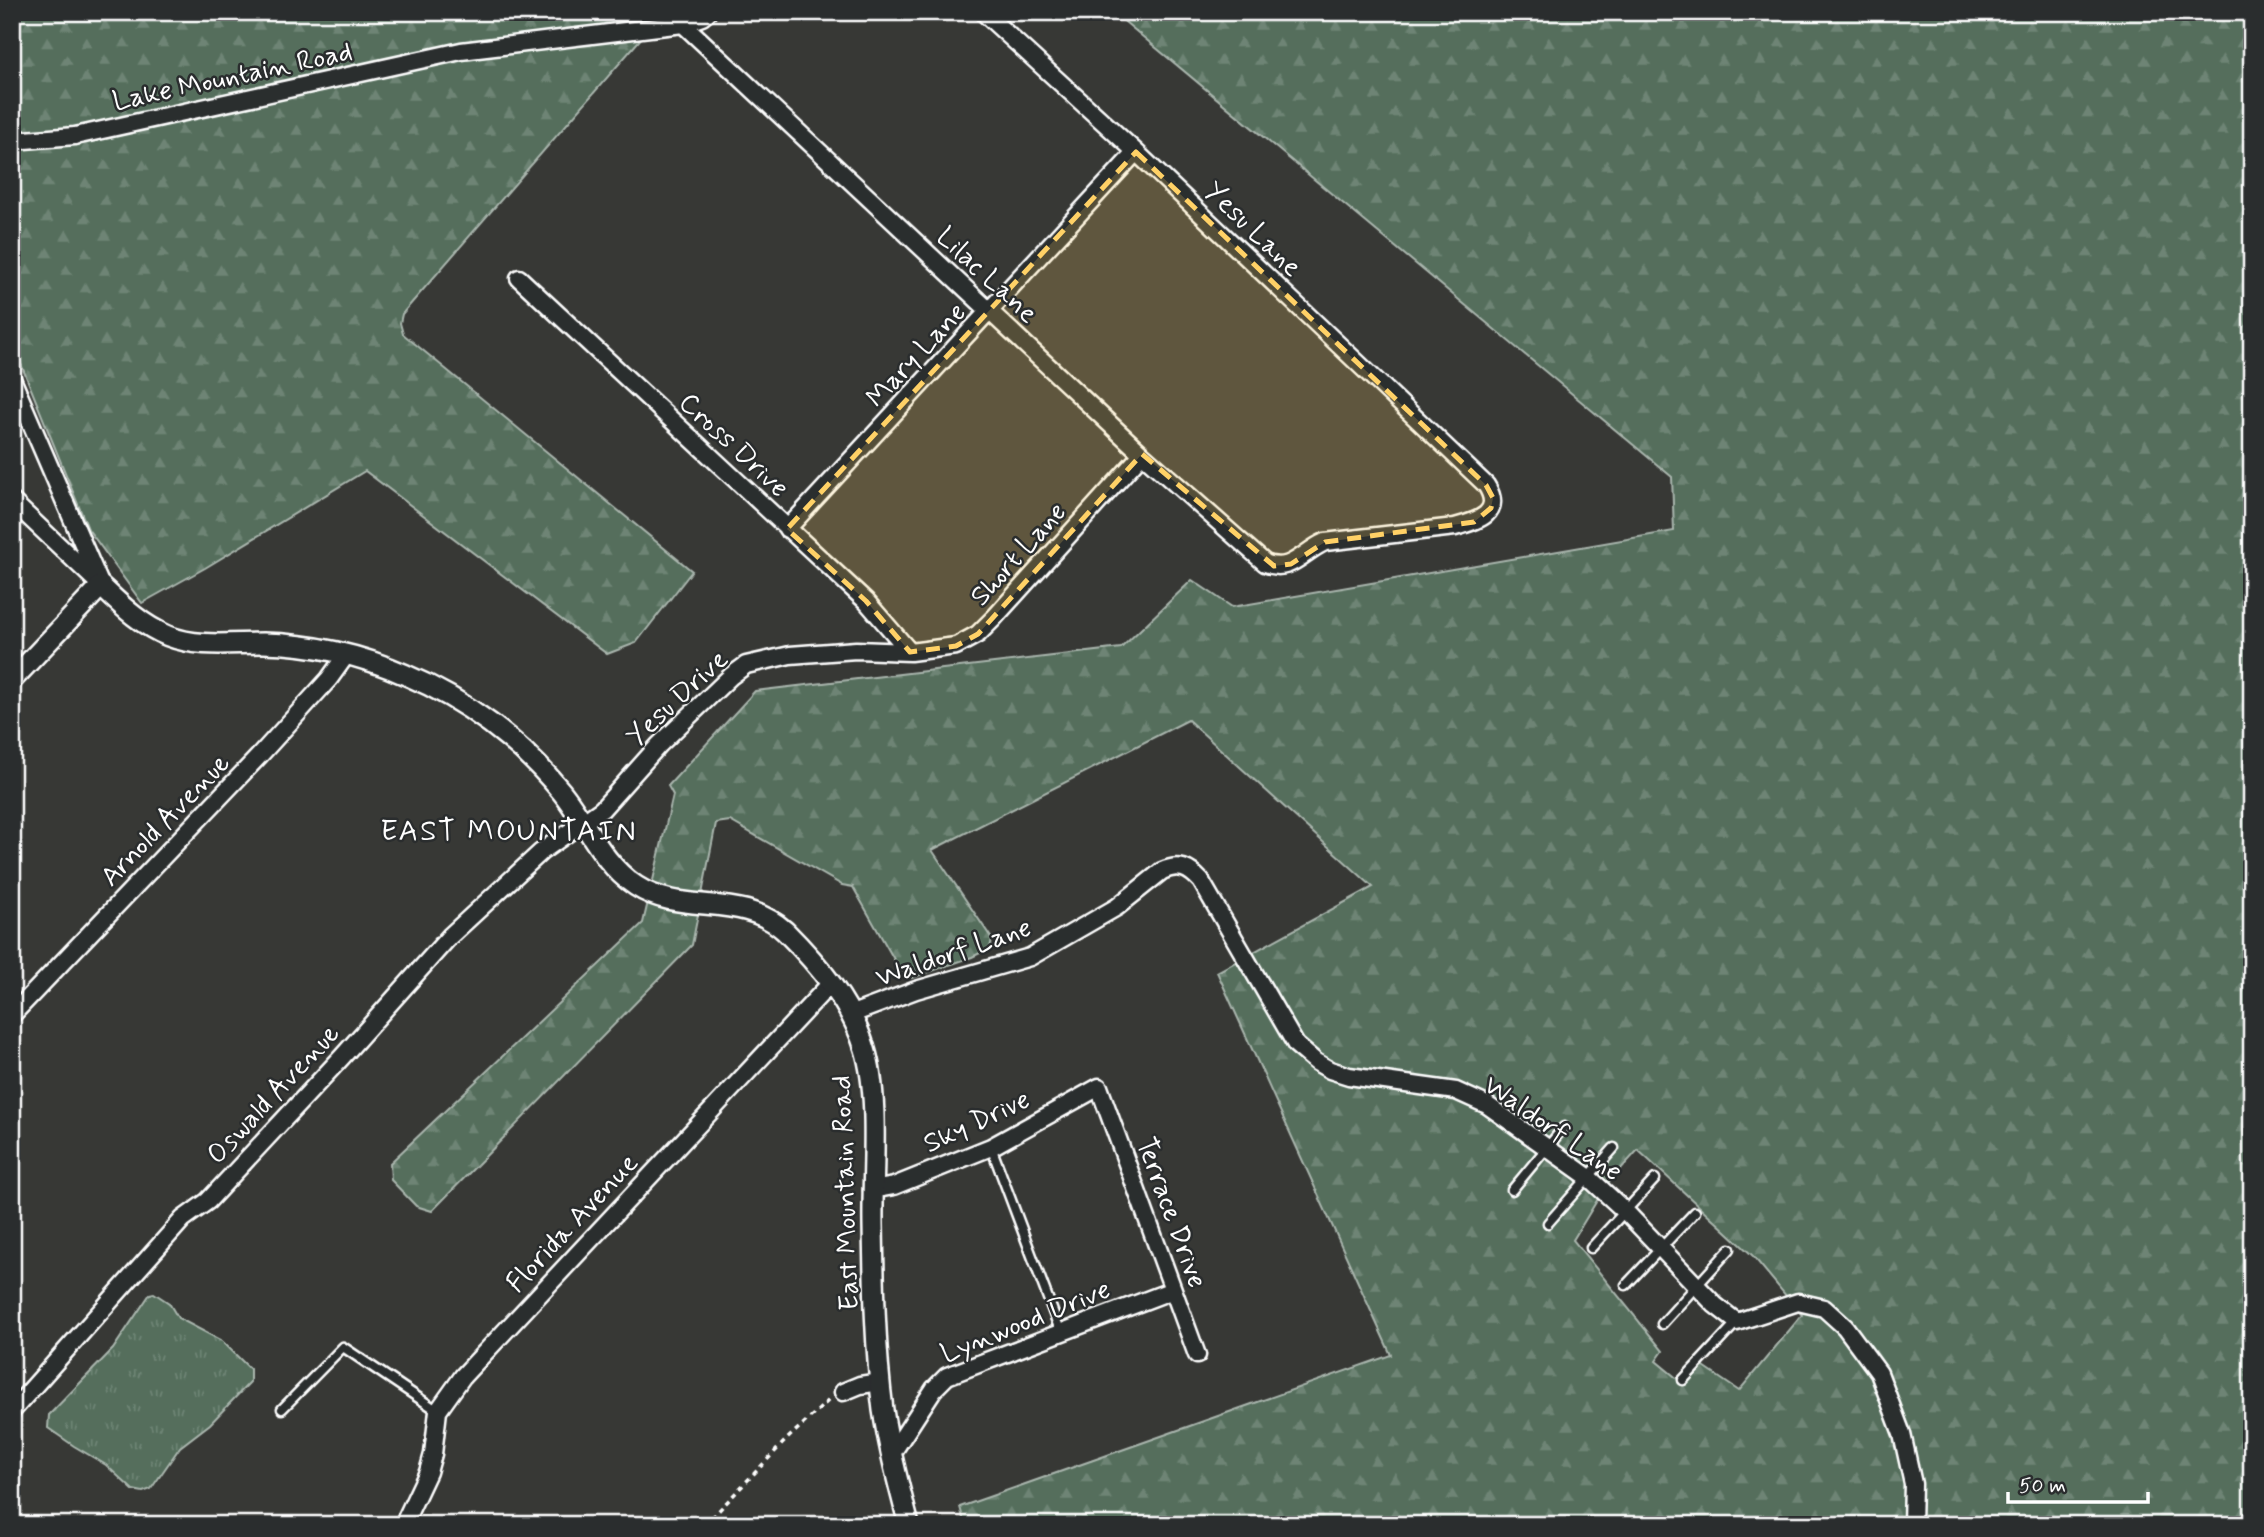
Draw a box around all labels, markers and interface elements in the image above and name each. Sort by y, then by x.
street label: Lake Mountain Road [109,34,356,121]
street label: Yesu Lane [1195,174,1309,286]
street label: Lilac Lane [928,219,1045,332]
street label: Mary Lane [859,295,975,416]
street label: Cross Drive [670,385,797,507]
street label: Short Lane [962,495,1075,615]
street label: Yesu Drive [619,642,737,756]
street label: Arnold Avenue [93,746,239,896]
district label: EAST MOUNTAIN [380,812,638,851]
street label: Waldorf Lane [871,909,1036,997]
street label: Oswald Avenue [199,1016,349,1173]
street label: Waldorf Lane [1476,1067,1630,1191]
street label: East Mountain Road [824,1074,869,1311]
street label: Sky Drive [918,1082,1036,1163]
street label: Terrace Drive [1126,1132,1215,1293]
street label: Florida Avenue [499,1146,647,1301]
street label: Lynwood Drive [936,1271,1116,1373]
scale bar [2008,1460,2148,1504]
text: 50 m [2019,1472,2066,1500]

